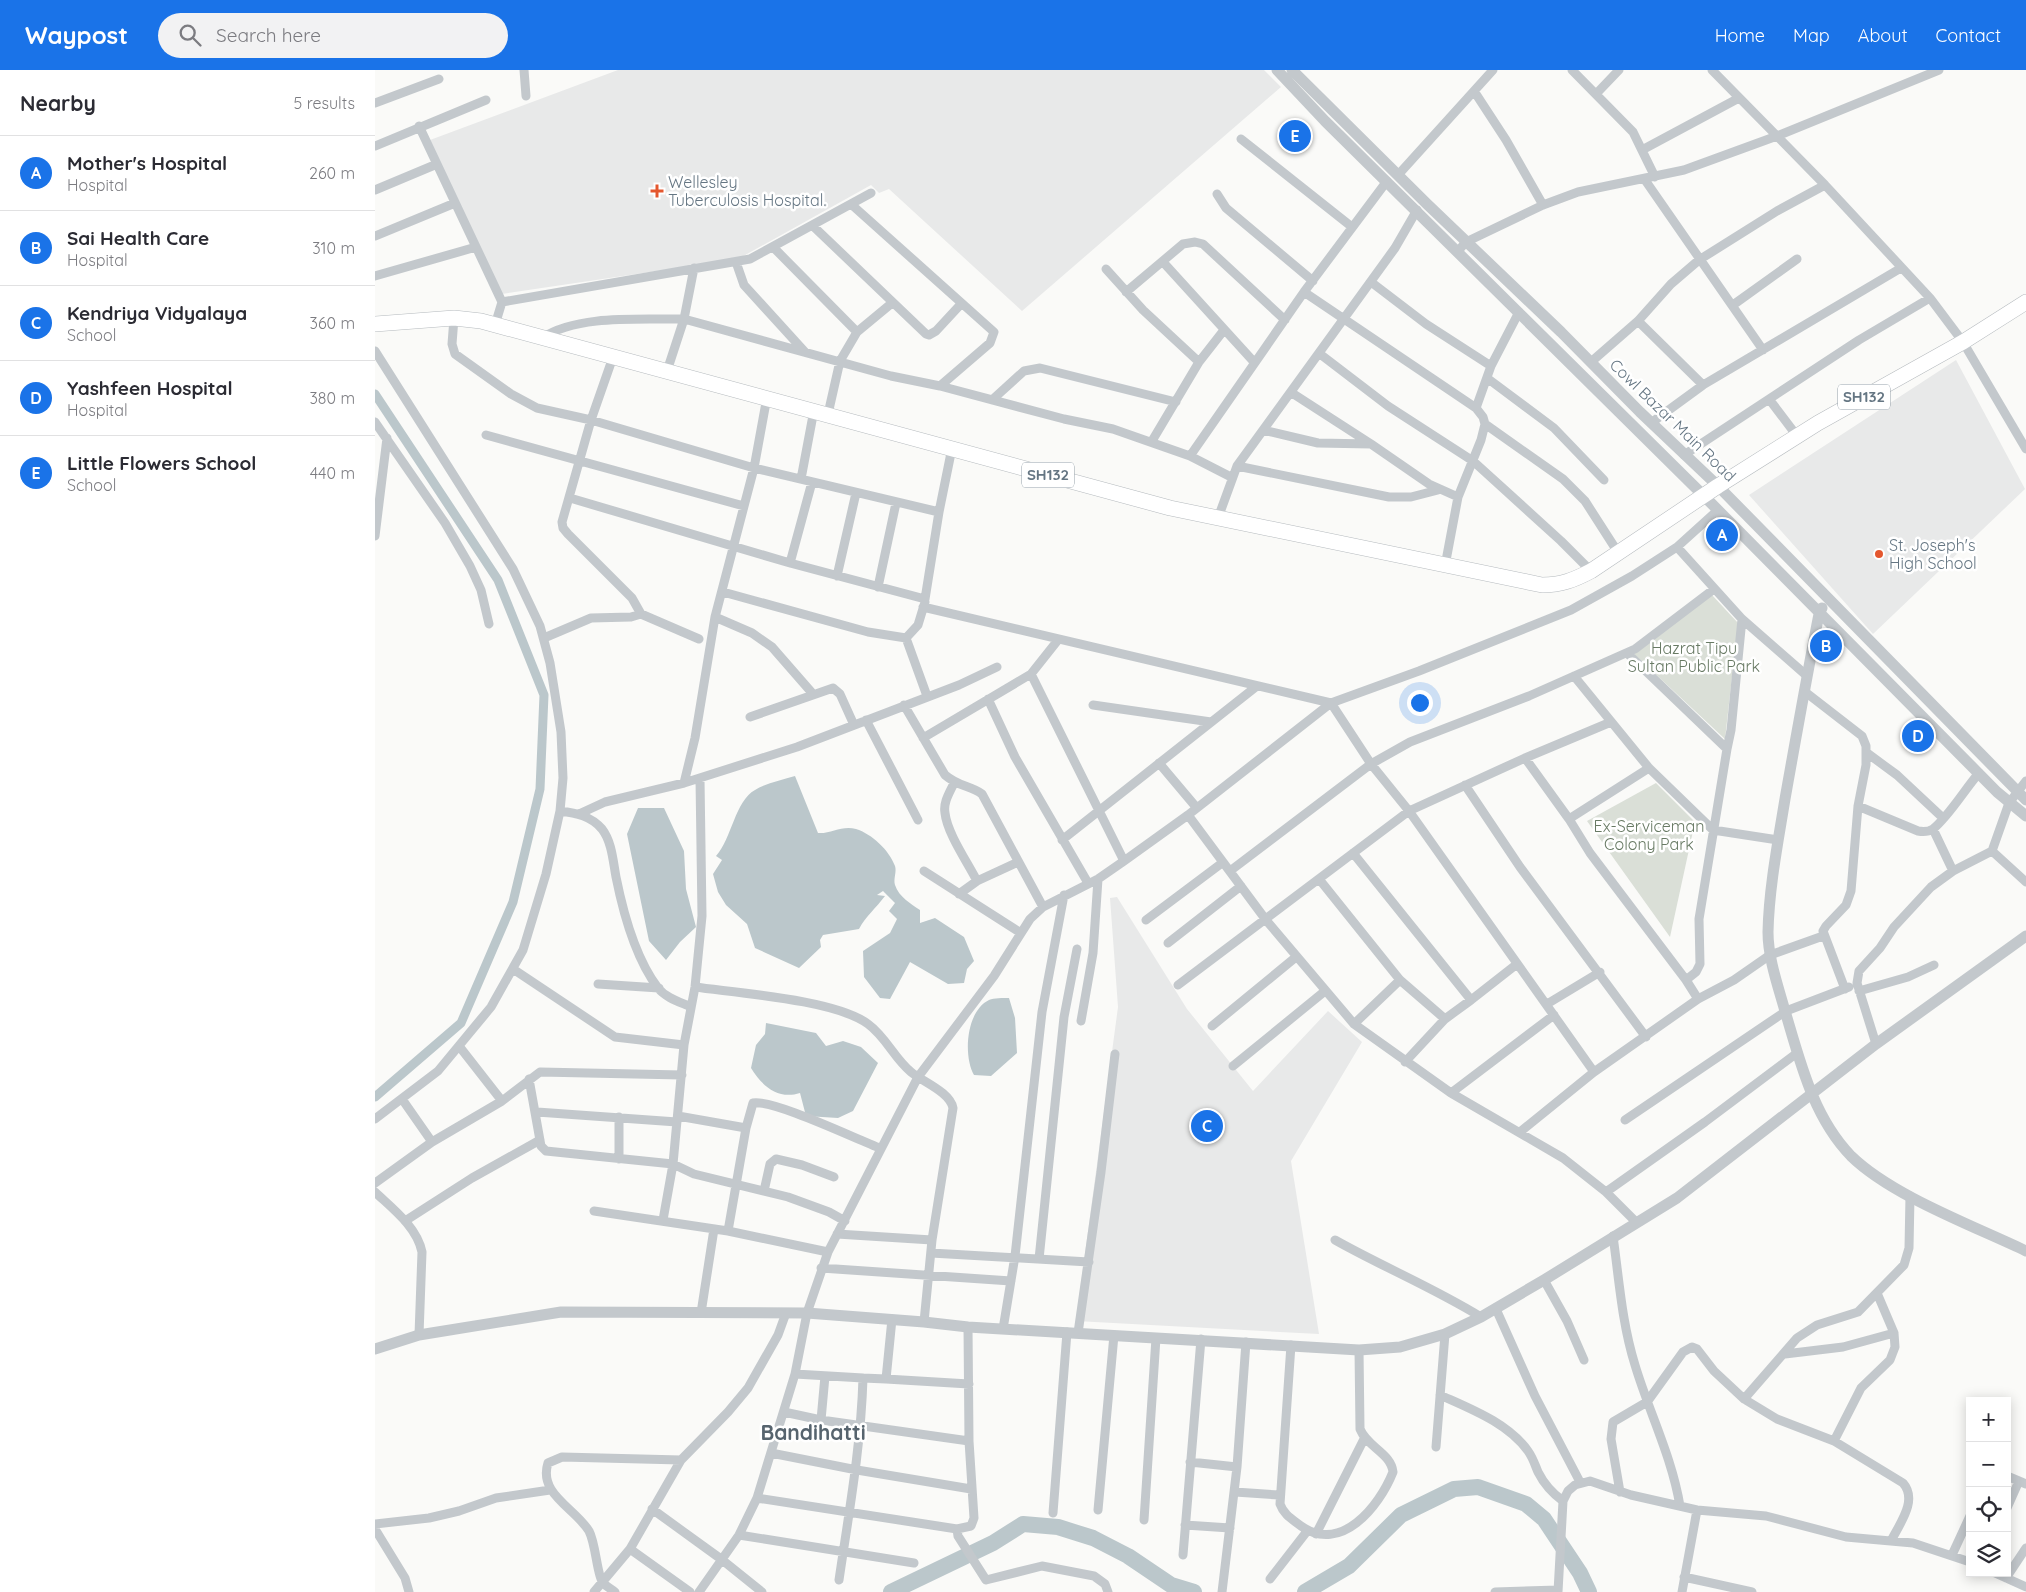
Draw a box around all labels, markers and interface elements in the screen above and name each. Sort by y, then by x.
search box [158,13,508,58]
text: Waypost [25,20,128,50]
icon: search [176,21,204,49]
text: Search here [216,23,321,47]
text: Home [1715,24,1765,47]
text: Map [1793,24,1830,47]
text: About [1858,24,1908,47]
text: Contact [1936,24,2001,47]
text: Nearby [20,90,96,116]
text: 5 results [294,93,355,113]
pin: E [1279,117,1311,155]
text: Mother's Hospital [67,151,227,175]
text: A [31,163,41,183]
text: 260 m [309,163,355,183]
place label: Wellesley Tuberculosis Hospital. [668,172,826,210]
text: Hospital [67,175,128,195]
marker: Wellesley Tuberculosis Hospital. [650,184,664,198]
text: Sai Health Care [67,226,209,250]
text: B [31,238,41,258]
text: 310 m [312,238,355,258]
text: Hospital [67,250,128,270]
text: Kendriya Vidyalaya [67,301,247,325]
text: C [31,313,41,333]
text: 360 m [310,313,355,333]
text: School [67,325,116,345]
street label: Cowl Bazar Main Road [1606,355,1740,485]
text: Yashfeen Hospital [67,376,233,400]
road number: SH132 [1838,384,1890,410]
text: D [30,388,42,408]
text: 380 m [309,388,355,408]
text: Hospital [67,400,128,420]
text: Little Flowers School [67,451,256,475]
road number: SH132 [1022,462,1074,488]
text: E [31,463,41,483]
text: 440 m [310,463,355,483]
text: School [67,475,116,495]
pin: A [1706,516,1738,554]
place label: St. Joseph's High School [1889,535,1977,573]
marker: St. Joseph's High School [1873,548,1885,560]
pin: B [1810,627,1842,665]
park label: Hazrat Tipu Sultan Public Park [1628,638,1760,676]
your location [1407,690,1433,716]
pin: D [1902,717,1934,755]
park label: Ex-Serviceman Colony Park [1594,816,1704,854]
pin: C [1191,1107,1223,1145]
map controls [1966,1397,2011,1577]
button: + [1966,1397,2011,1442]
district label: Bandihatti [760,1419,866,1445]
button: − [1966,1442,2011,1487]
button: locate [1966,1487,2011,1532]
button: layers [1966,1532,2011,1577]

